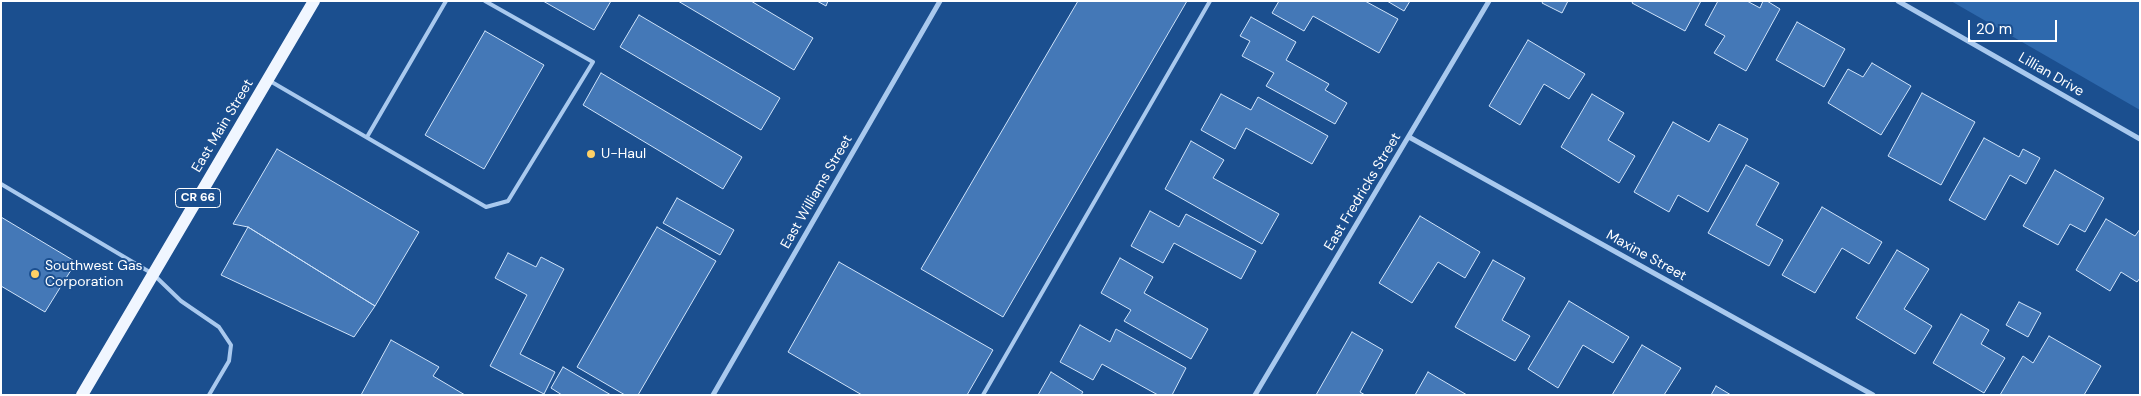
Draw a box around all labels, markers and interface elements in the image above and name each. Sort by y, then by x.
scale bar [1971,10,2060,42]
text: 20 m [1976,19,2012,39]
street label: Lillian Drive [2015,50,2087,100]
street label: East Main Street [189,76,257,176]
street label: East Fredricks Street [1321,130,1405,254]
street label: East Williams Street [778,132,856,252]
place label: U-Haul [601,146,646,162]
marker: U-Haul [585,148,597,160]
road number: CR 66 [176,188,220,208]
street label: Maxine Street [1603,227,1689,285]
place label: Southwest Gas Corporation [45,258,143,290]
marker: Southwest Gas Corporation [29,268,41,280]

